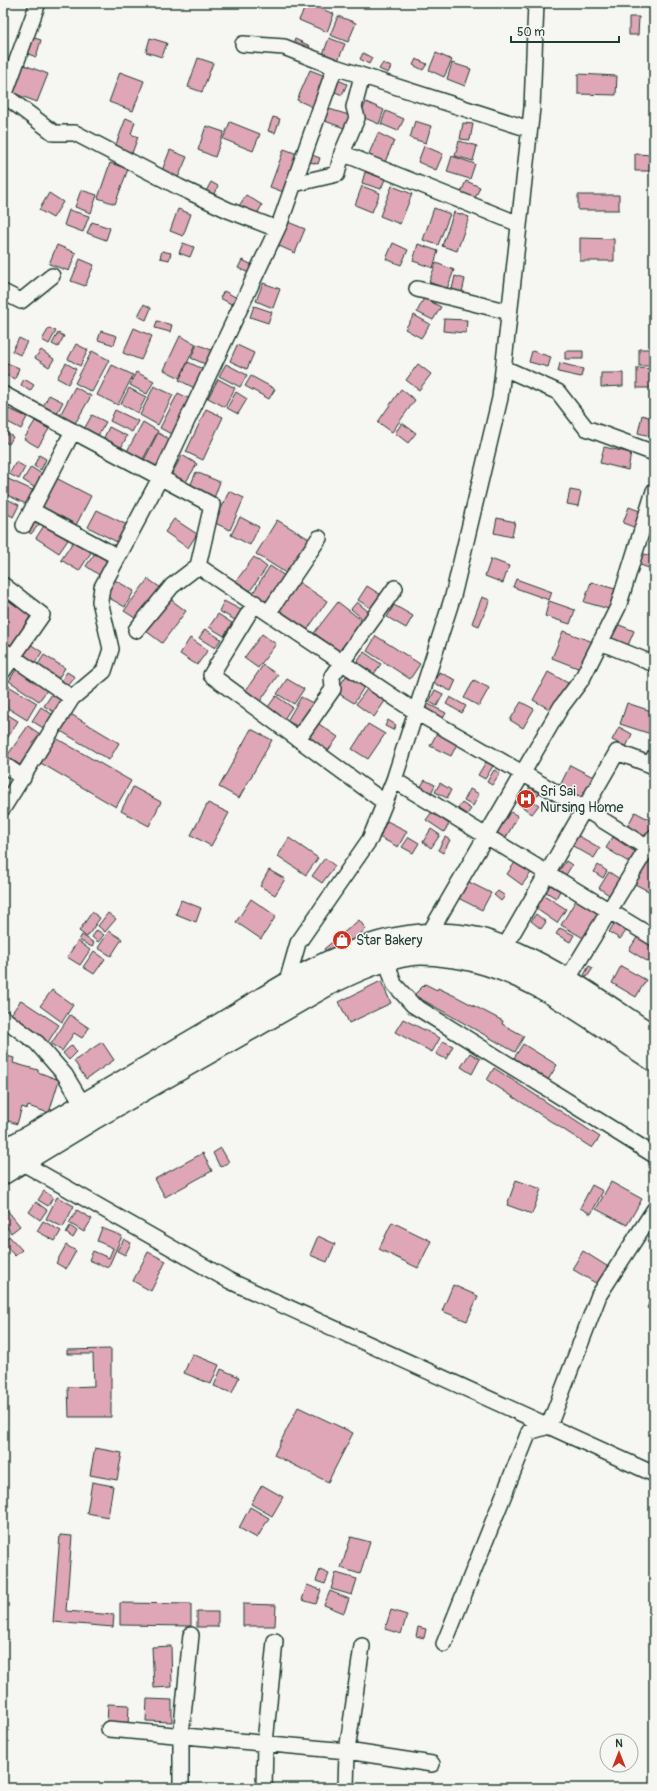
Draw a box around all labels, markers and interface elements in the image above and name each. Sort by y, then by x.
scale bar [511,18,619,44]
text: 50 m [517,25,545,40]
place label: Sri Sai Nursing Home [540,783,624,816]
hospital icon: Sri Sai Nursing Home [515,788,537,810]
shop icon: Star Bakery [331,929,353,951]
place label: Star Bakery [356,932,423,949]
north arrow [599,1733,639,1773]
text: N [615,1737,623,1750]

